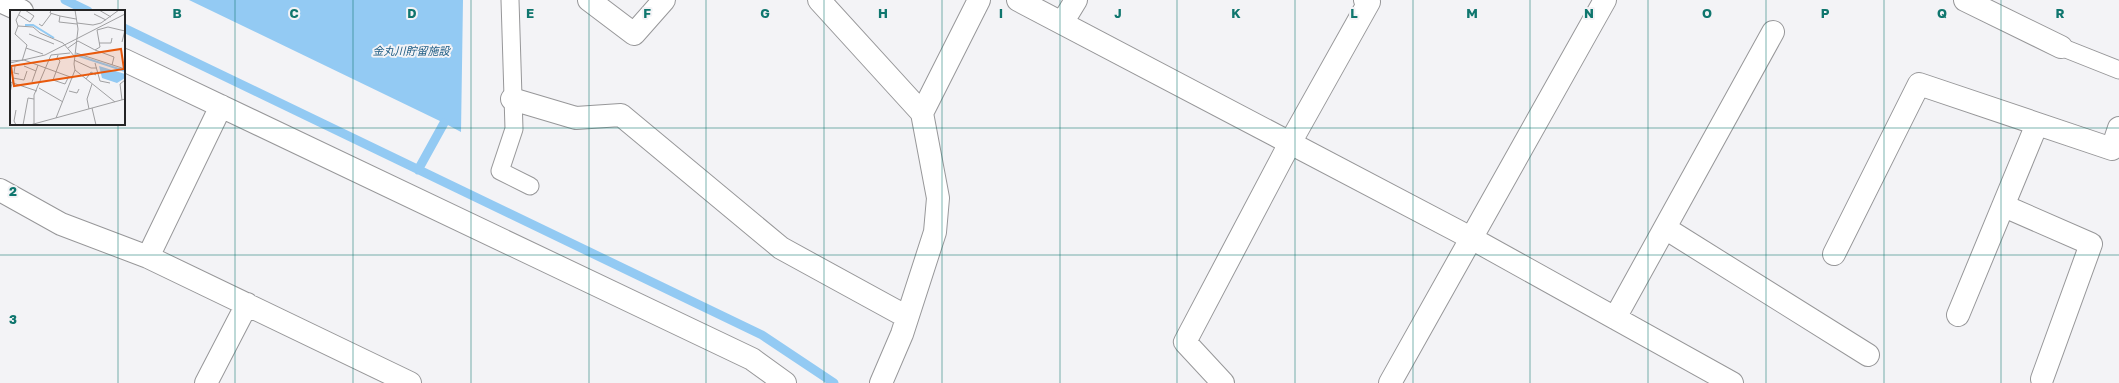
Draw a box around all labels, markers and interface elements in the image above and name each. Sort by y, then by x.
text: B [172,5,182,21]
text: C [289,5,299,21]
text: D [407,5,417,21]
text: E [526,5,534,21]
text: F [643,5,651,21]
text: G [760,5,770,21]
text: H [878,5,888,21]
text: I [999,5,1003,21]
text: J [1114,5,1122,21]
text: K [1231,5,1241,21]
text: L [1350,5,1358,21]
text: M [1466,5,1478,21]
text: N [1584,5,1594,21]
text: O [1702,5,1712,21]
text: P [1821,5,1830,21]
text: Q [1937,5,1947,21]
text: R [2055,5,2065,21]
inset map [10,10,125,125]
water label: 金丸川貯留施設 [373,44,451,57]
text: 2 [9,183,17,199]
text: 3 [9,311,17,327]

